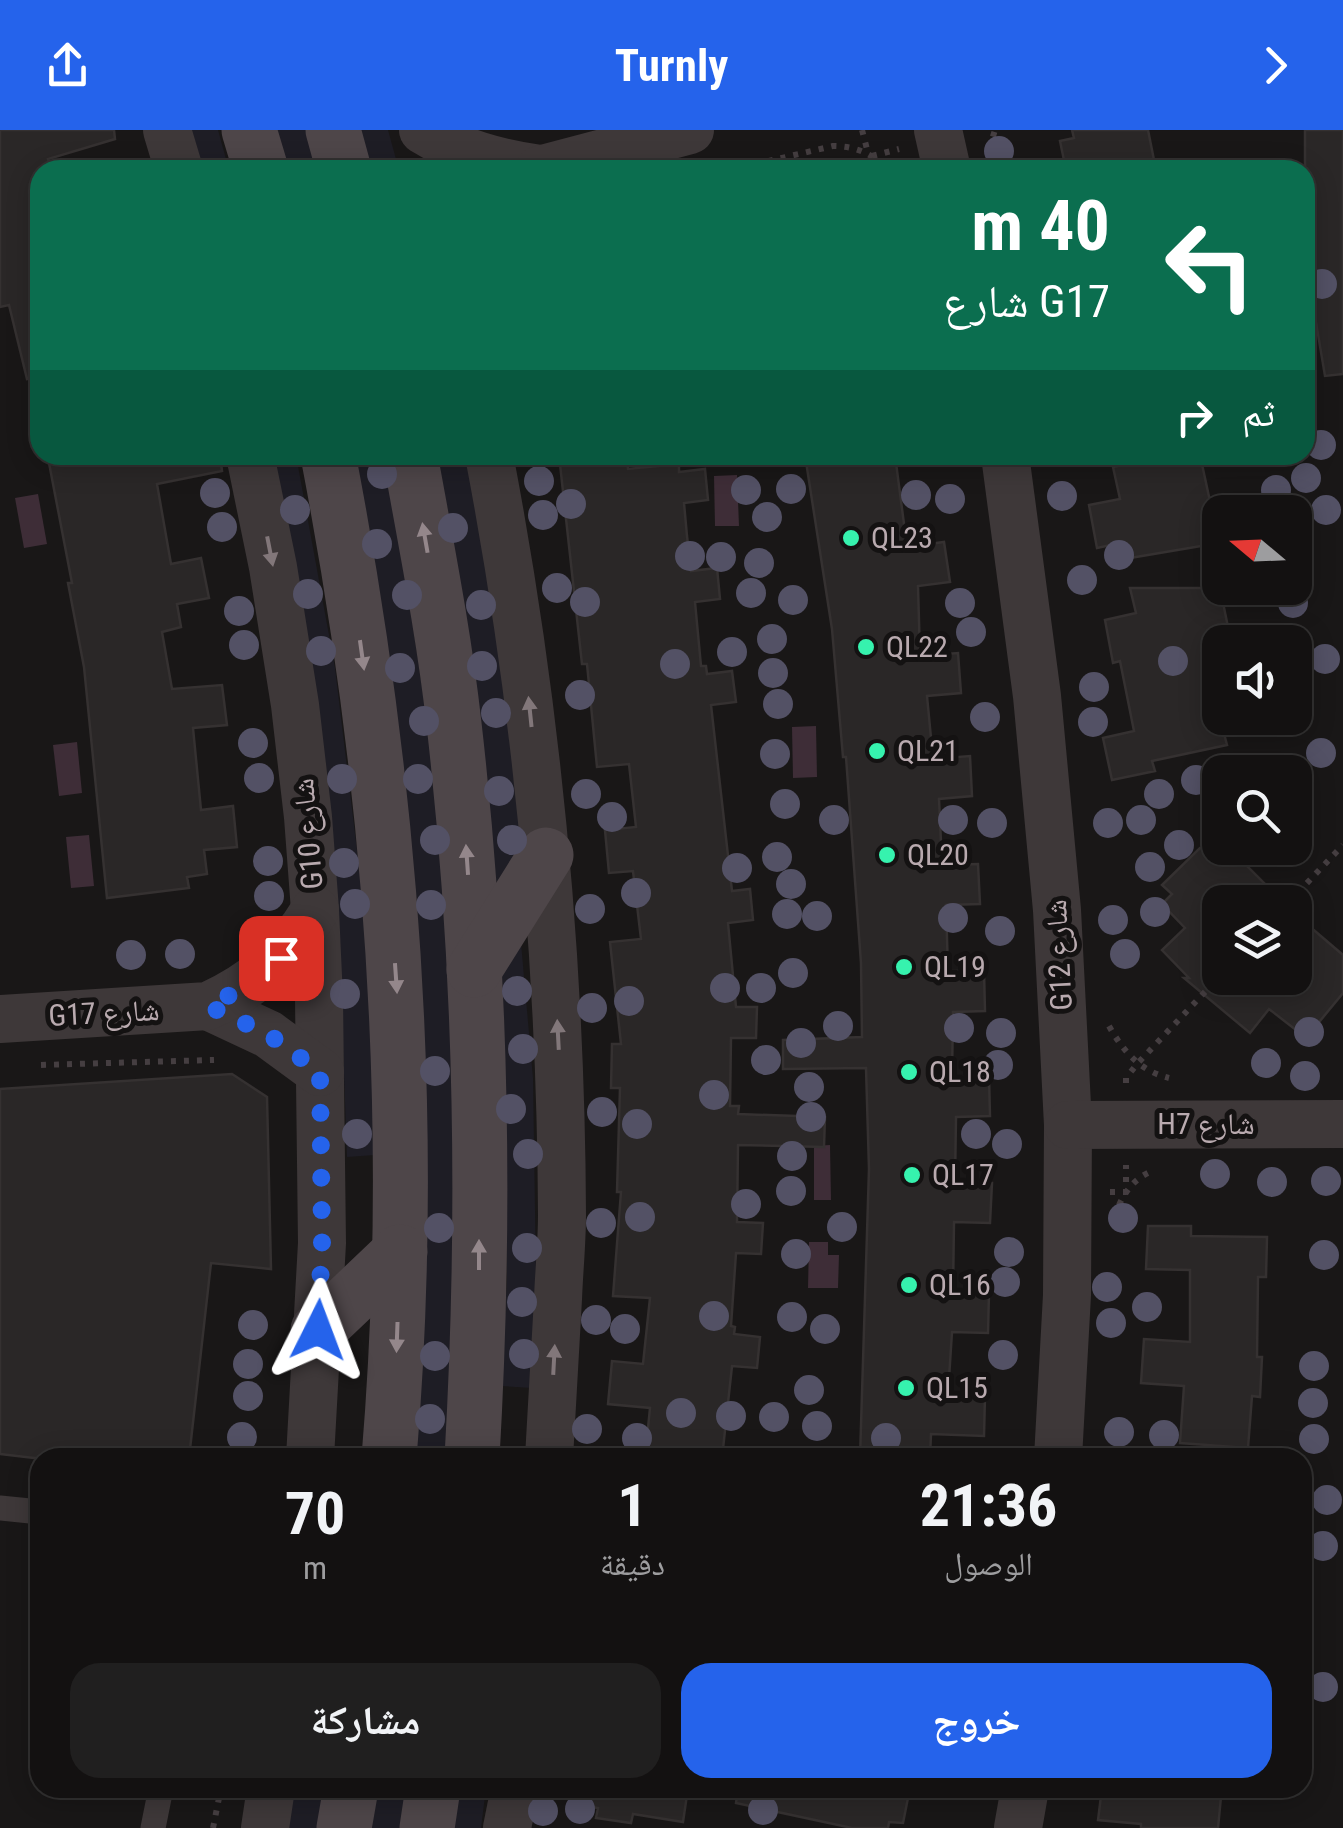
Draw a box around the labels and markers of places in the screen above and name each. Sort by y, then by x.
place label: QL23 [871,520,933,555]
marker: QL23 [840,527,862,549]
place label: QL22 [886,629,948,664]
marker: QL22 [855,636,877,658]
place label: QL21 [897,733,959,768]
marker: QL21 [866,740,888,762]
place label: QL20 [907,837,969,872]
marker: QL20 [876,844,898,866]
pin [239,916,324,1001]
place label: QL19 [924,949,986,984]
marker: QL19 [893,956,915,978]
place label: QL18 [929,1054,991,1089]
marker: QL18 [898,1061,920,1083]
place label: QL17 [932,1157,994,1192]
marker: QL17 [901,1164,923,1186]
place label: QL16 [929,1267,991,1302]
marker: QL16 [898,1274,920,1296]
place label: QL15 [926,1370,988,1405]
marker: QL15 [895,1377,917,1399]

